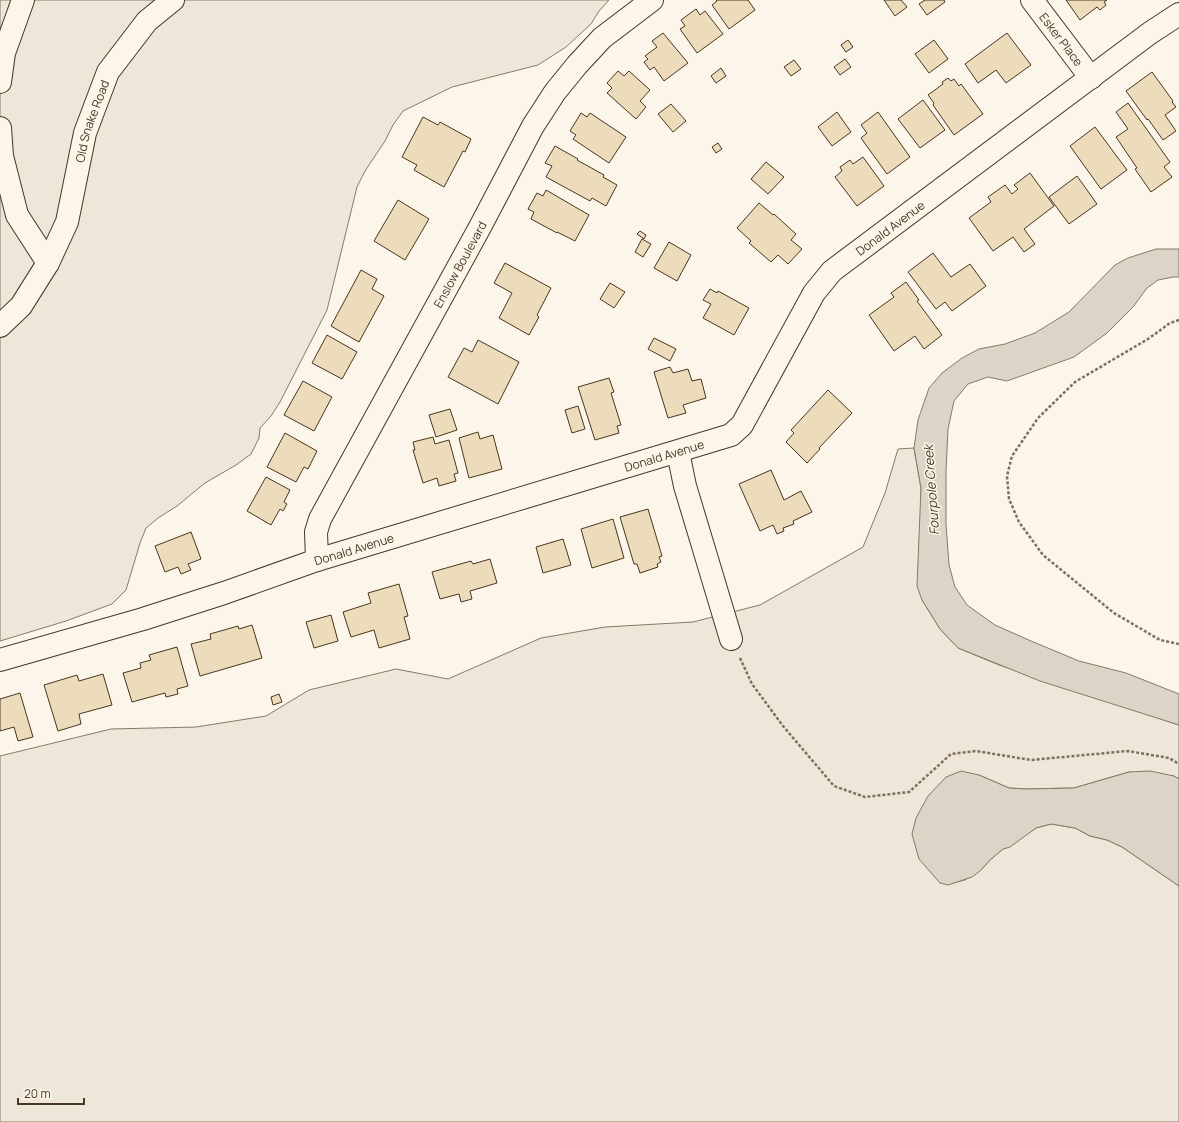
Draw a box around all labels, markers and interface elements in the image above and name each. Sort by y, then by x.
street label: Esker Place [1036,9,1087,69]
street label: Old Snake Road [71,77,113,164]
street label: Donald Avenue [852,196,928,259]
street label: Enslow Boulevard [429,218,490,311]
street label: Donald Avenue [622,435,706,475]
water label: Fourpole Creek [919,442,943,536]
street label: Donald Avenue [312,529,396,569]
scale bar [18,1080,84,1106]
text: 20 m [24,1085,51,1102]

